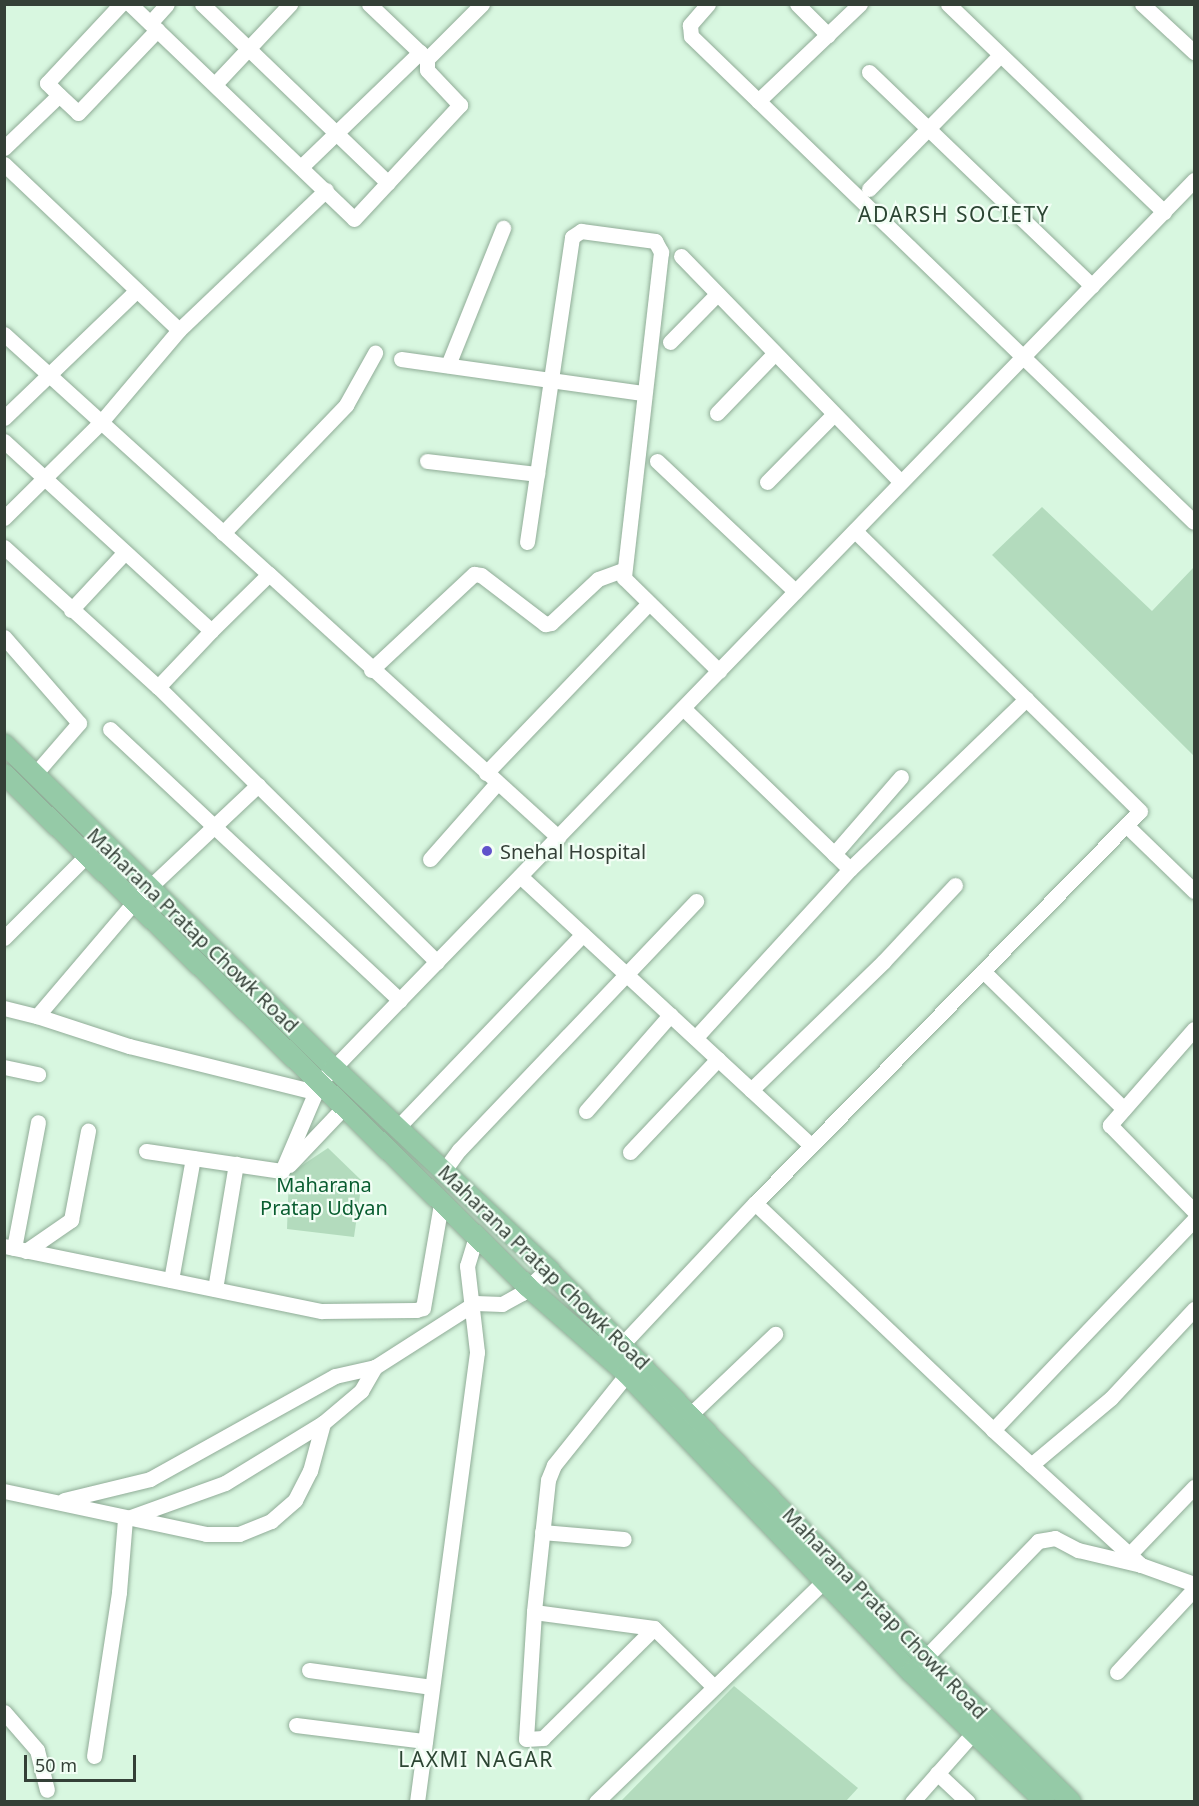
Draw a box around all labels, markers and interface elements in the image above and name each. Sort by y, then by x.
district label: ADARSH SOCIETY [858,201,1050,227]
street label: Maharana Pratap Chowk Road [82,823,304,1037]
place label: Snehal Hospital [500,839,646,863]
marker: Snehal Hospital [478,842,496,860]
street label: Maharana Pratap Chowk Road [433,1160,655,1374]
park label: Maharana Pratap Udyan [260,1173,388,1220]
street label: Maharana Pratap Chowk Road [778,1502,992,1724]
scale bar [27,1743,140,1781]
district label: LAXMI NAGAR [398,1746,554,1772]
text: 50 m [35,1753,77,1777]

